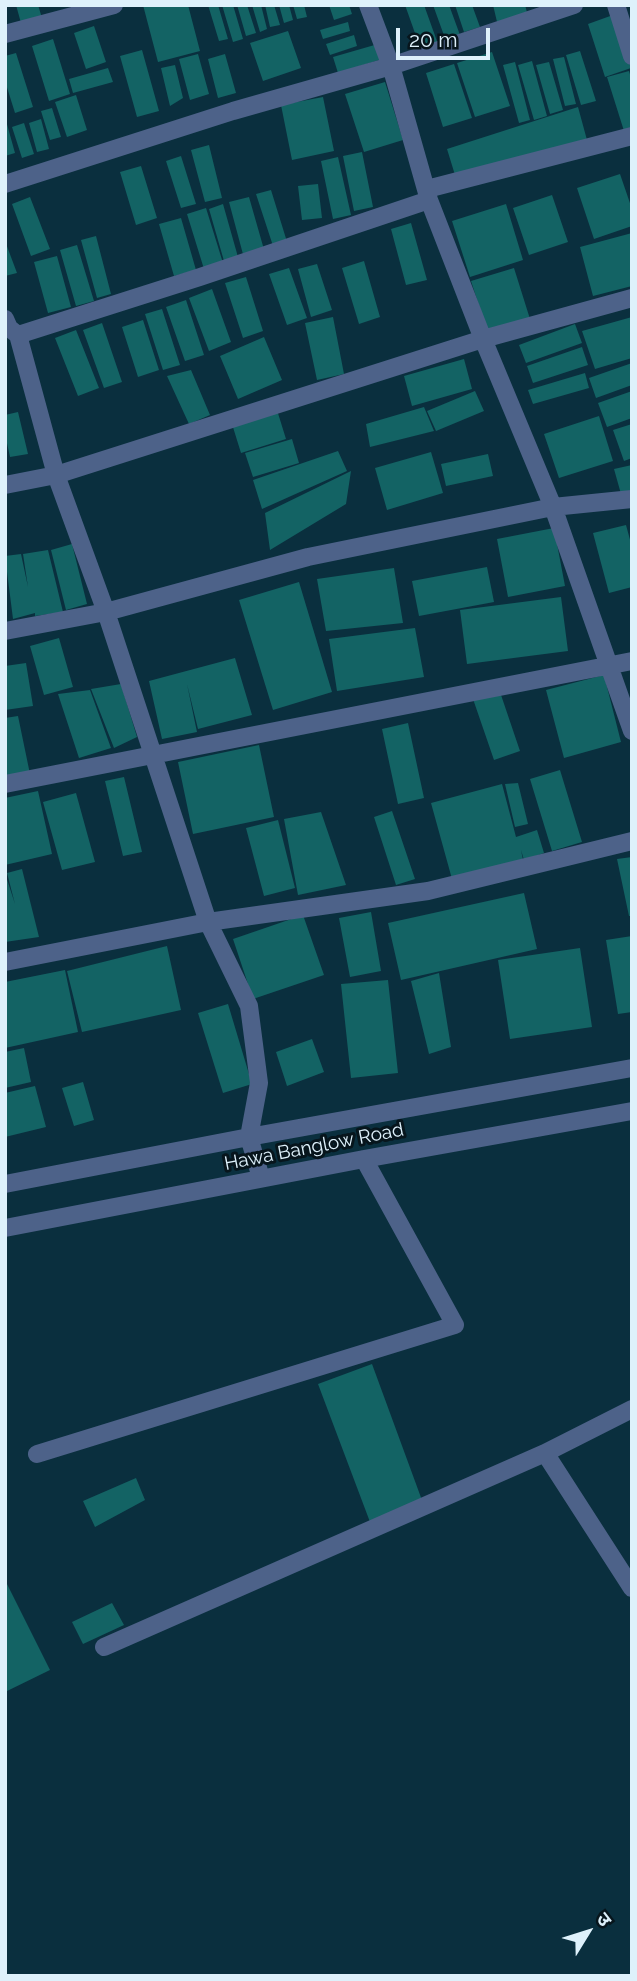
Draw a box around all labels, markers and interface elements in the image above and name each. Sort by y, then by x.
scale bar [399,14,494,58]
text: 20 m [409,27,457,52]
street label: Hawa Banglow Road [222,1118,406,1176]
north arrow [553,1897,623,1967]
text: उ [592,1908,617,1930]

